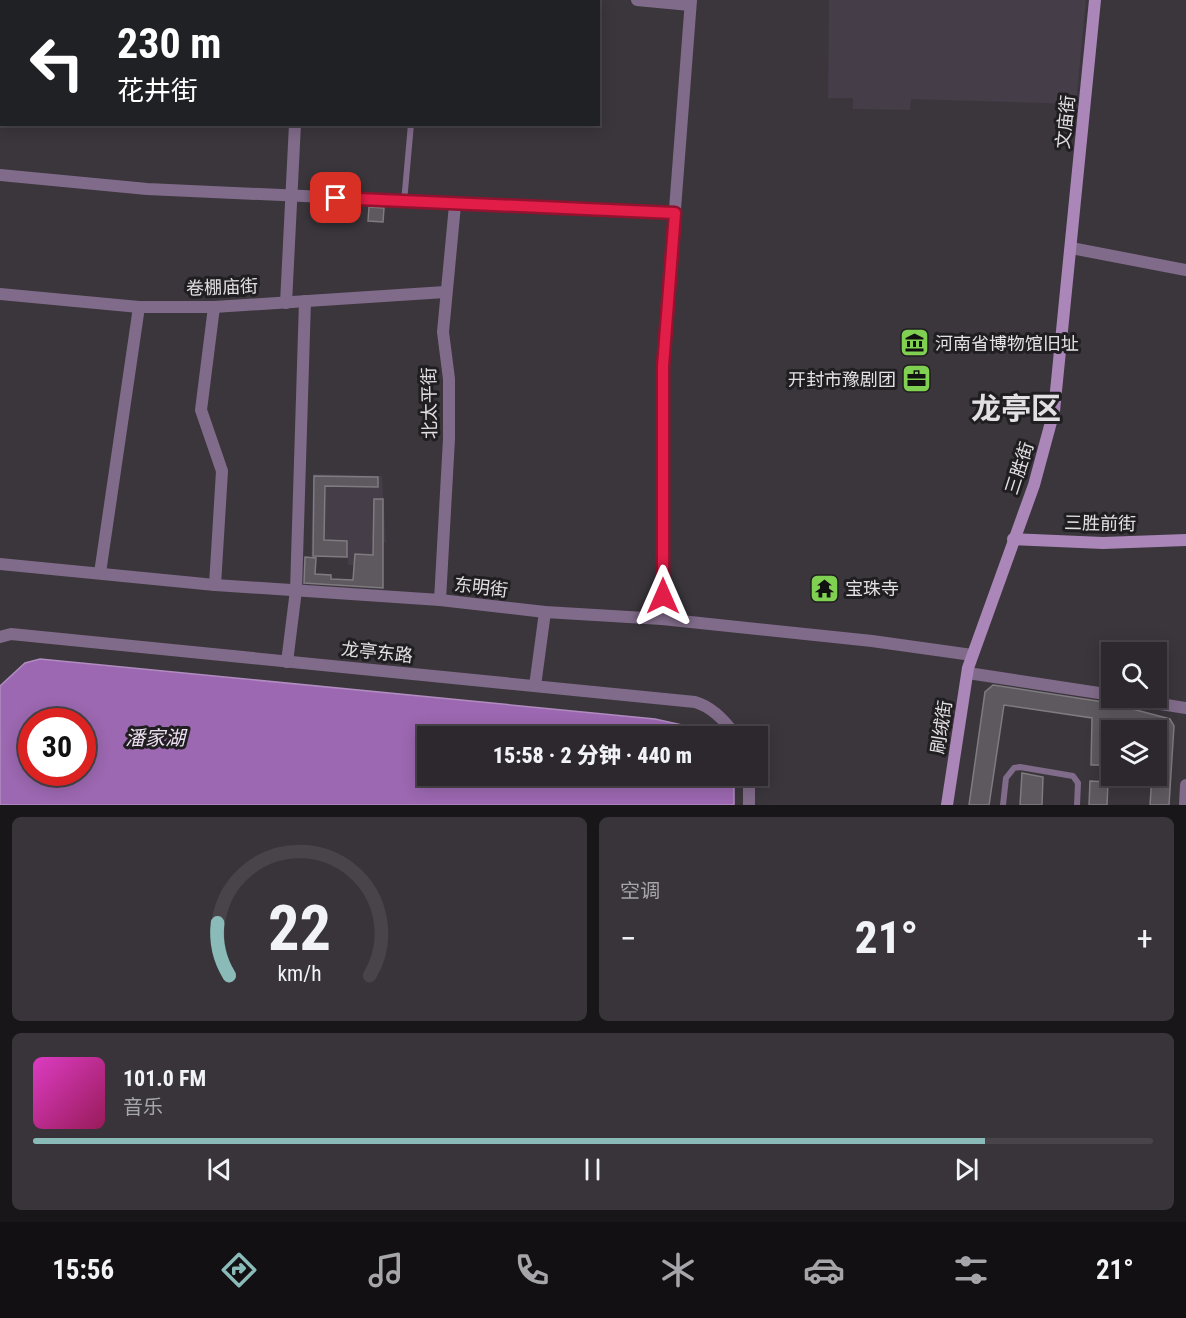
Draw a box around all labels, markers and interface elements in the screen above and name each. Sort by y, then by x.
text: 230 m [117,19,222,68]
icon: left [18,24,96,102]
text: 花井街 [117,75,198,107]
street label: 文庙街 [1052,94,1078,150]
pin [310,172,361,223]
icon: arrive [319,181,352,214]
street label: 卷棚庙街 [186,275,258,299]
museum icon: 河南省博物馆旧址 [898,327,930,359]
place label: 河南省博物馆旧址 [935,333,1079,354]
office icon: 开封市豫剧团 [901,363,933,395]
street label: 北太平街 [418,367,440,439]
place label: 开封市豫剧团 [788,369,896,390]
district label: 龙亭区 [971,391,1061,426]
street label: 三胜街 [1001,439,1037,497]
street label: 三胜前街 [1064,512,1136,534]
position arrow [631,564,695,628]
temple icon: 宝珠寺 [808,572,840,604]
street label: 东明街 [453,573,509,601]
place label: 宝珠寺 [845,578,899,599]
street label: 龙亭东路 [340,638,414,666]
map controls [1101,642,1167,786]
button: search [1101,642,1167,708]
street label: 刷绒街 [926,699,956,755]
speed limit sign: 30 [18,708,96,786]
button: layers [1101,720,1167,786]
water label: 潘家湖 [125,726,188,750]
text: 15:58 · 2 分钟 · 440 m [493,743,692,768]
text: 空调 [620,879,660,903]
text: 22 [268,892,331,965]
text: 21° [855,911,918,964]
text: − [620,919,637,958]
text: + [1137,919,1153,958]
text: km/h [277,961,322,986]
text: 101.0 FM [123,1066,206,1091]
text: 音乐 [123,1095,163,1119]
icon: previous [203,1153,236,1186]
icon: pause [576,1153,609,1186]
icon: next [950,1153,983,1186]
icon: directions [218,1249,260,1291]
icon: music [365,1249,407,1291]
icon: phone [511,1249,553,1291]
icon: climate [657,1249,699,1291]
icon: car [803,1249,845,1291]
icon: filters [950,1249,992,1291]
text: 15:56 [52,1254,114,1286]
text: 21° [1096,1254,1134,1286]

